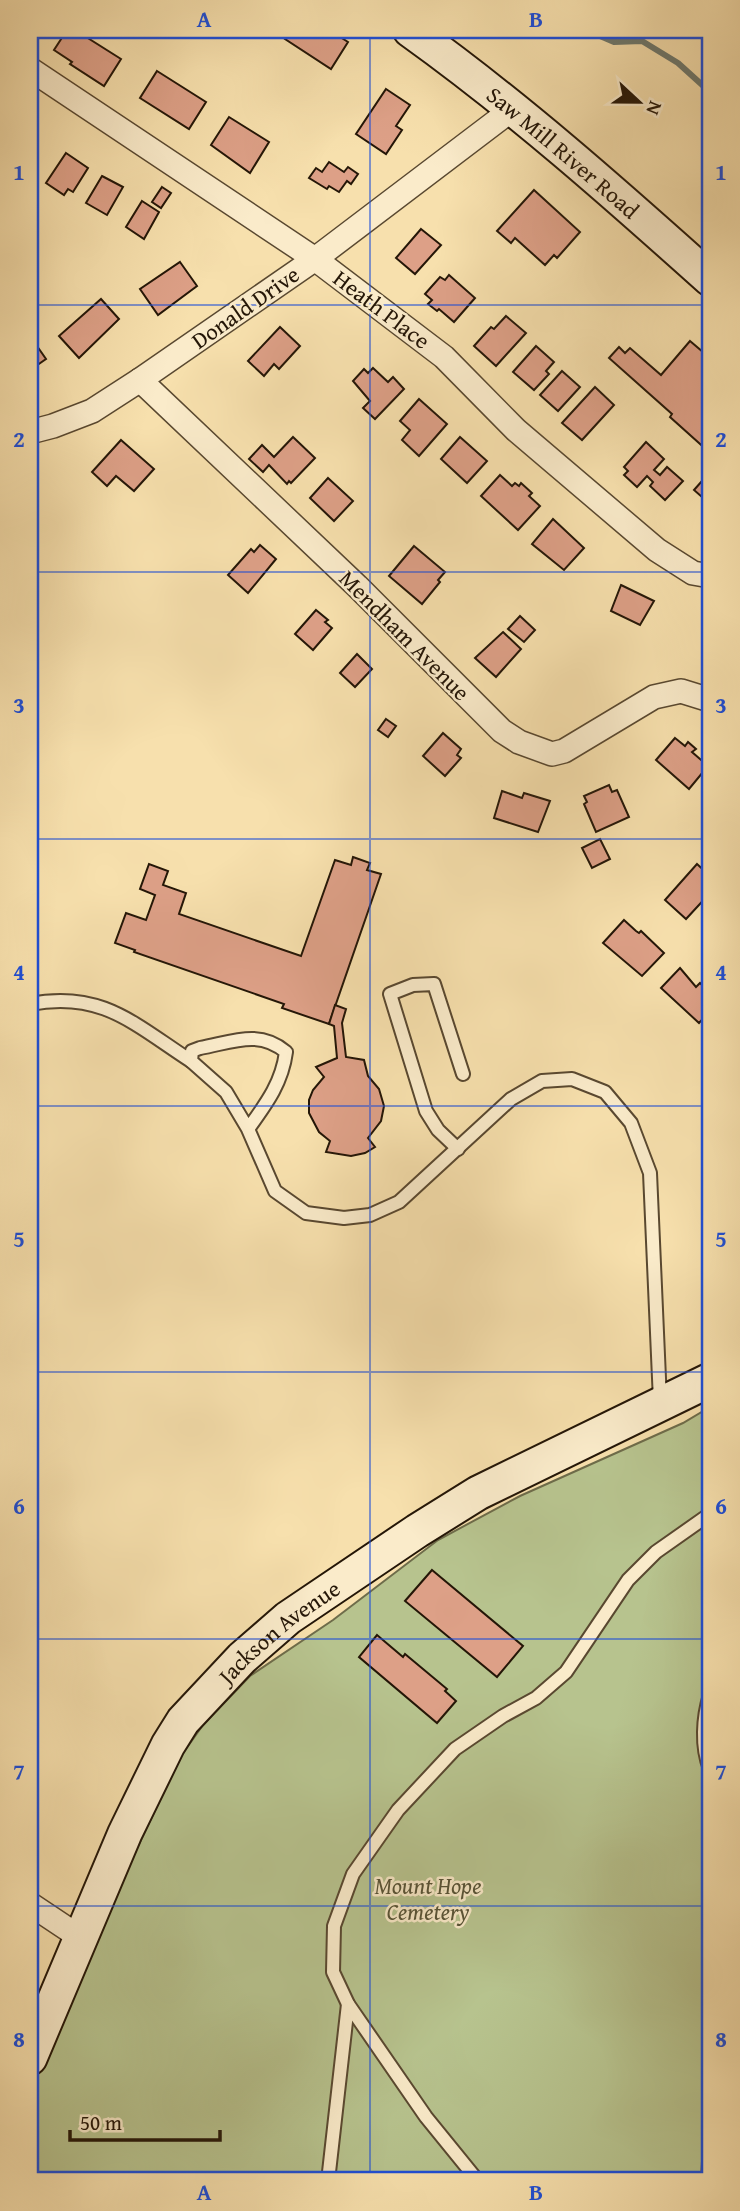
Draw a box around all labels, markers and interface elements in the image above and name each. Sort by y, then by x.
text: A [197,2,212,35]
text: B [529,2,543,35]
north arrow [604,66,674,136]
street label: Saw Mill River Road [480,78,648,226]
text: N [639,97,670,120]
text: 1 [13,155,25,188]
text: 1 [715,155,727,188]
street label: Donald Drive [184,258,306,356]
street label: Heath Place [327,262,437,356]
text: 2 [13,422,25,455]
text: 2 [715,422,727,455]
street label: Mendham Avenue [332,562,478,708]
text: 3 [13,688,25,721]
text: 3 [715,688,727,721]
text: 4 [13,955,25,988]
text: 4 [715,955,727,988]
text: 5 [13,1222,25,1255]
text: 5 [715,1222,727,1255]
text: 6 [13,1489,25,1522]
text: 6 [715,1489,727,1522]
street label: Jackson Avenue [208,1571,346,1693]
text: 7 [13,1755,25,1788]
text: 7 [715,1755,727,1788]
park label: Mount Hope Cemetery [375,1869,481,1928]
text: 8 [13,2022,25,2055]
text: 8 [715,2022,727,2055]
scale bar [70,2099,220,2143]
text: 50 m [80,2107,122,2138]
text: A [197,2175,212,2208]
text: B [529,2175,543,2208]

